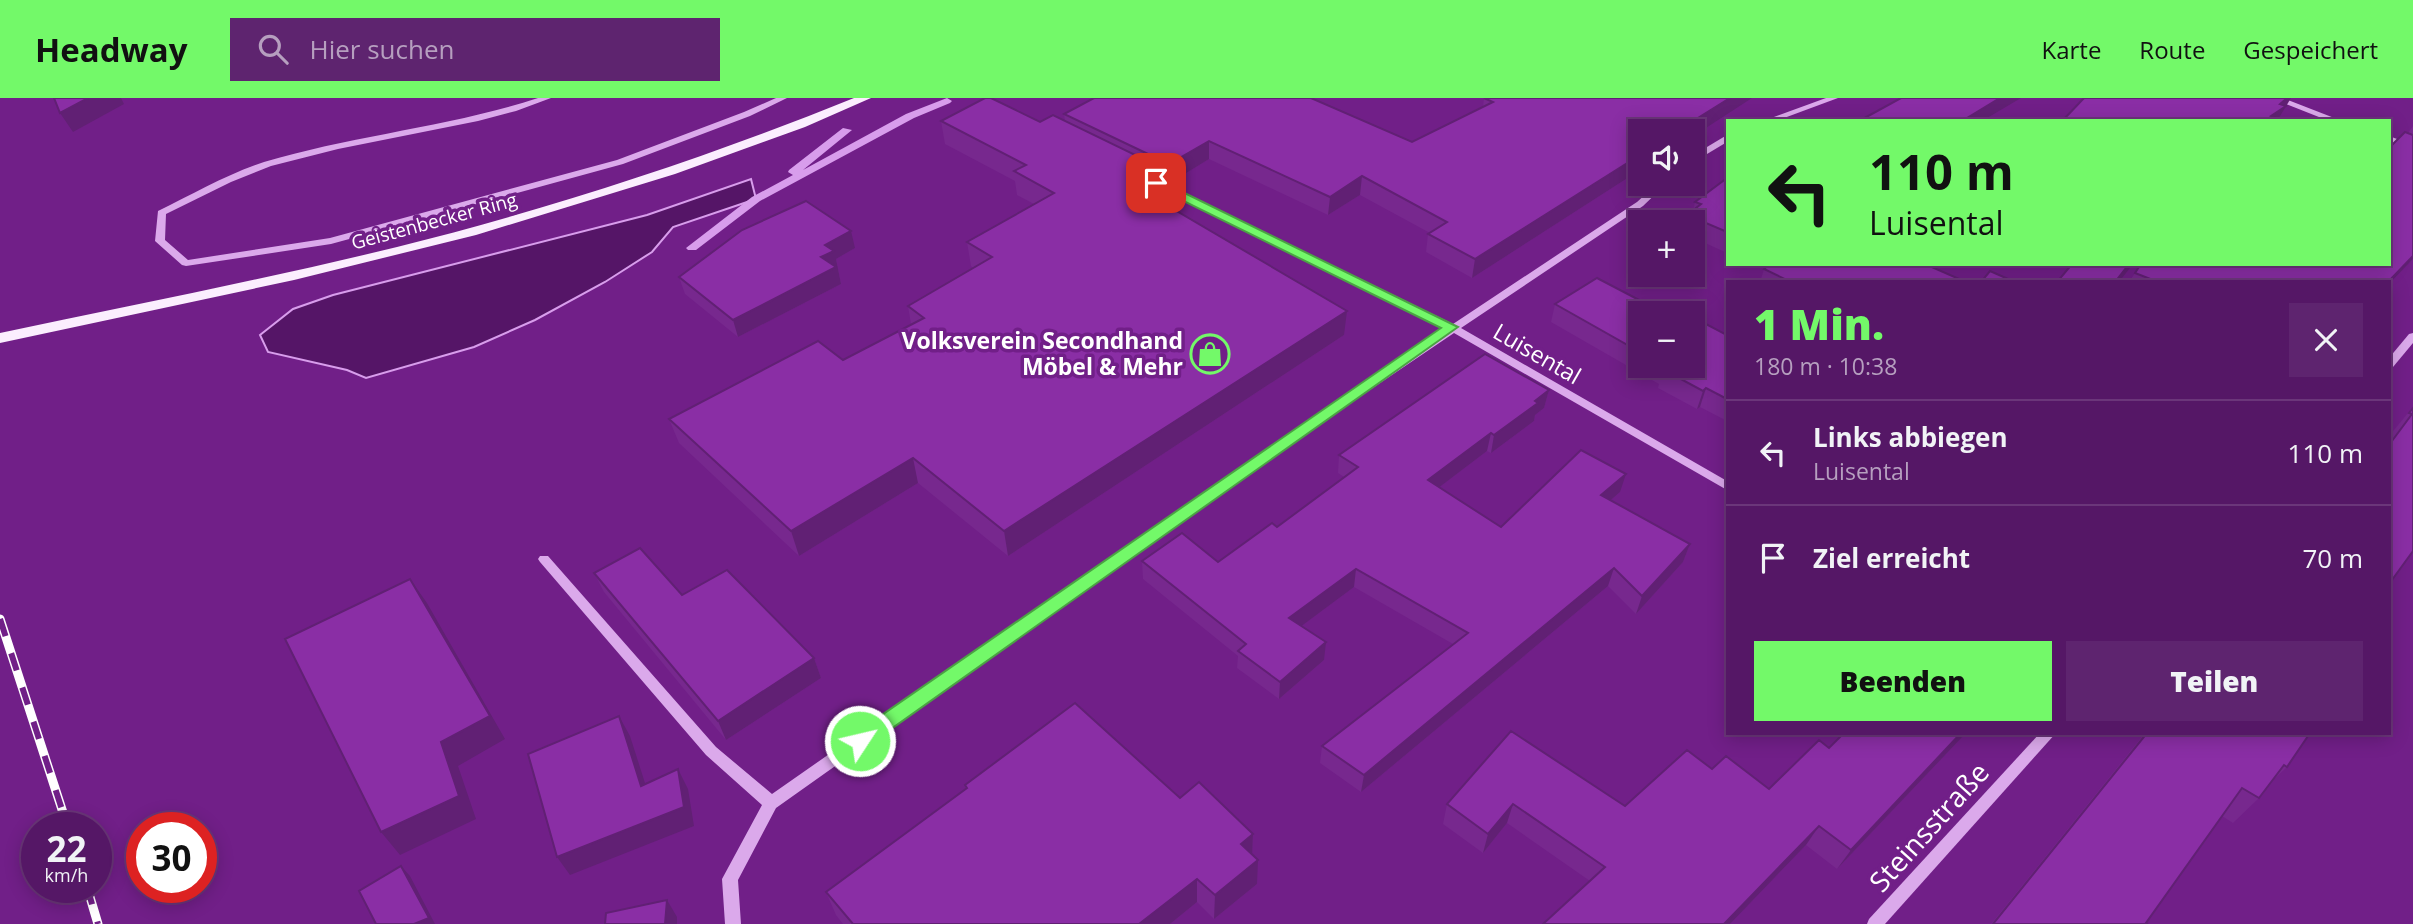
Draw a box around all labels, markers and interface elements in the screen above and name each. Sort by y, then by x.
search box [230,18,720,81]
text: Headway [35,27,188,72]
icon: search [254,30,292,68]
text: Hier suchen [310,31,455,67]
text: Karte [2041,33,2101,66]
text: Route [2139,33,2205,66]
text: Gespeichert [2243,33,2378,66]
map controls [1628,119,1705,378]
button: sound [1628,119,1705,196]
text: 110 m [1869,138,2014,204]
icon: left [1754,147,1845,238]
pin [1126,153,1186,213]
icon: arrive [1137,164,1175,202]
street label: Geistenbecker Ring [348,186,520,256]
text: Luisental [1869,201,2004,244]
button: + [1628,210,1705,287]
text: 1 Min. [1754,295,1884,352]
button: − [1628,301,1705,378]
button: close [2289,303,2363,377]
street label: Luisental [1488,315,1587,391]
place label: Volksverein Secondhand Möbel & Mehr [902,324,1183,382]
shop icon: Volksverein Secondhand Möbel & Mehr [1189,333,1231,375]
text: 180 m · 10:38 [1754,350,1897,382]
text: Links abbiegen [1813,419,2008,455]
icon: left [1754,434,1792,472]
text: 110 m [2288,435,2363,471]
text: Luisental [1813,455,1910,487]
icon: arrive [1754,539,1792,577]
text: Ziel erreicht [1813,540,1970,576]
text: 70 m [2302,540,2363,576]
button: Beenden [1754,641,2052,721]
button: Teilen [2066,641,2363,721]
position arrow [823,704,897,778]
street label: Steinsstraße [1860,753,1997,899]
speed limit sign: 30 [126,812,217,903]
text: 22 [46,825,87,872]
text: km/h [45,863,88,887]

